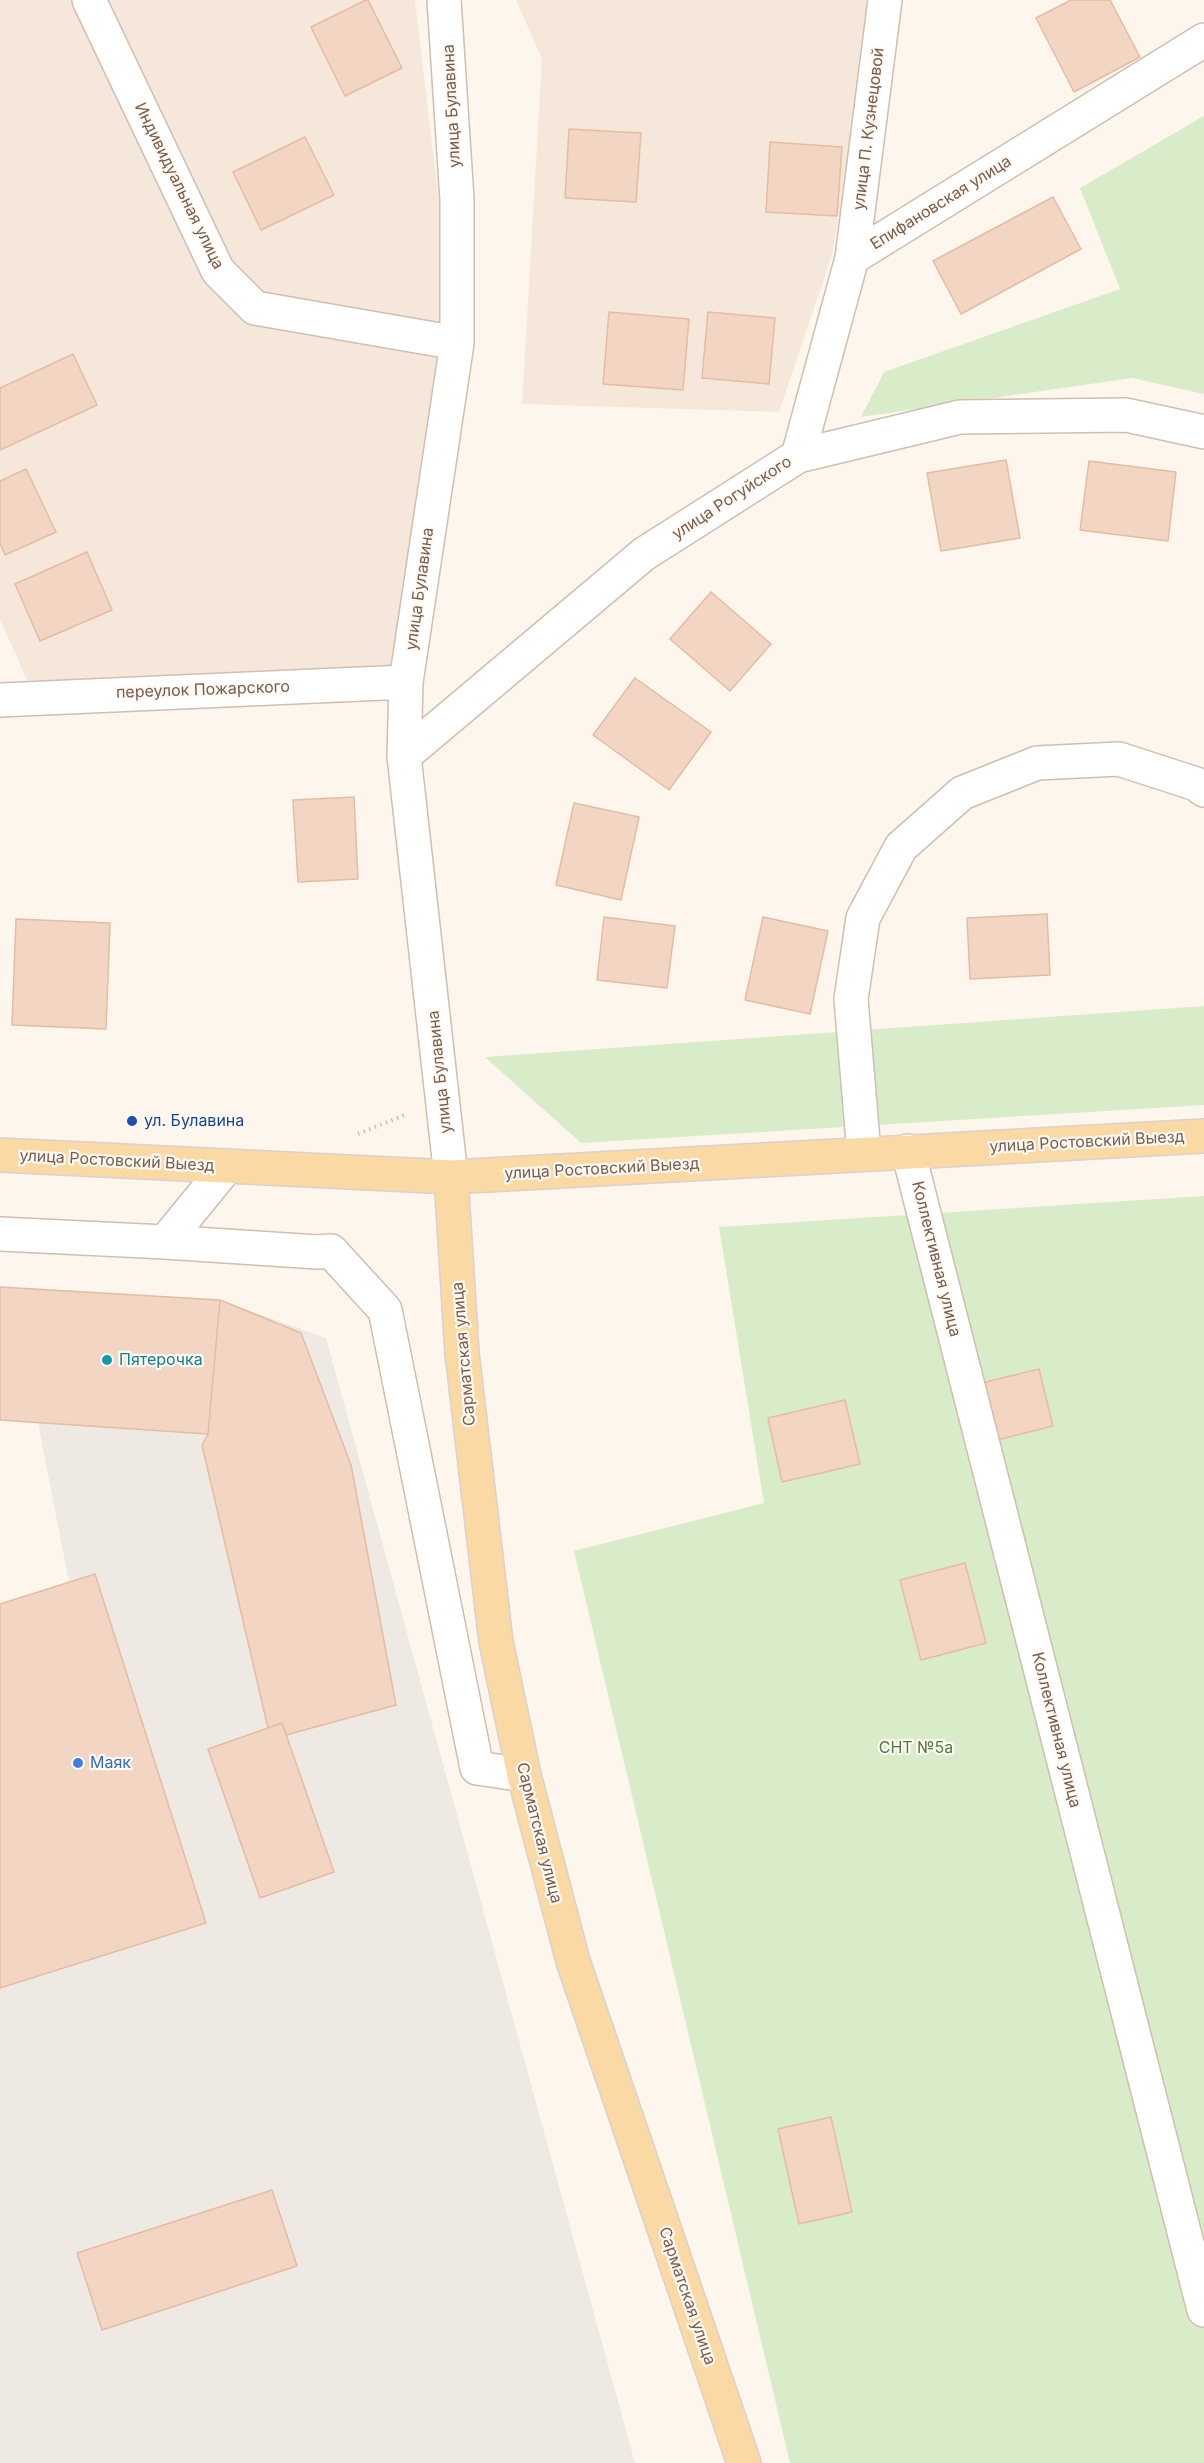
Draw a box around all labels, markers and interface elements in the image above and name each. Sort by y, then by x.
street label: улица Булавина [439,44,465,168]
street label: улица П. Кузнецовой [849,47,889,211]
street label: Индивидуальная улица [130,100,228,272]
street label: Епифановская улица [867,152,1015,254]
street label: улица Рогуйского [669,452,795,544]
street label: улица Булавина [402,526,438,652]
street label: переулок Пожарского [116,677,290,703]
street label: улица Булавина [424,1009,456,1135]
place label: ул. Булавина [144,1111,244,1131]
marker: ул. Булавина [125,1114,139,1128]
street label: улица Ростовский Выезд [989,1127,1185,1157]
street label: улица Ростовский Выезд [19,1146,215,1176]
street label: улица Ростовский Выезд [504,1154,700,1184]
street label: Коллективная улица [907,1179,965,1339]
street label: Сарматская улица [448,1281,480,1427]
place label: Пятерочка [119,1350,203,1370]
marker: Пятерочка [100,1353,114,1367]
street label: Коллективная улица [1027,1650,1085,1810]
park label: СНТ №5а [879,1738,953,1758]
place label: Маяк [90,1753,131,1773]
marker: Маяк [71,1756,85,1770]
street label: Сарматская улица [512,1761,566,1905]
street label: Сарматская улица [654,2225,720,2367]

